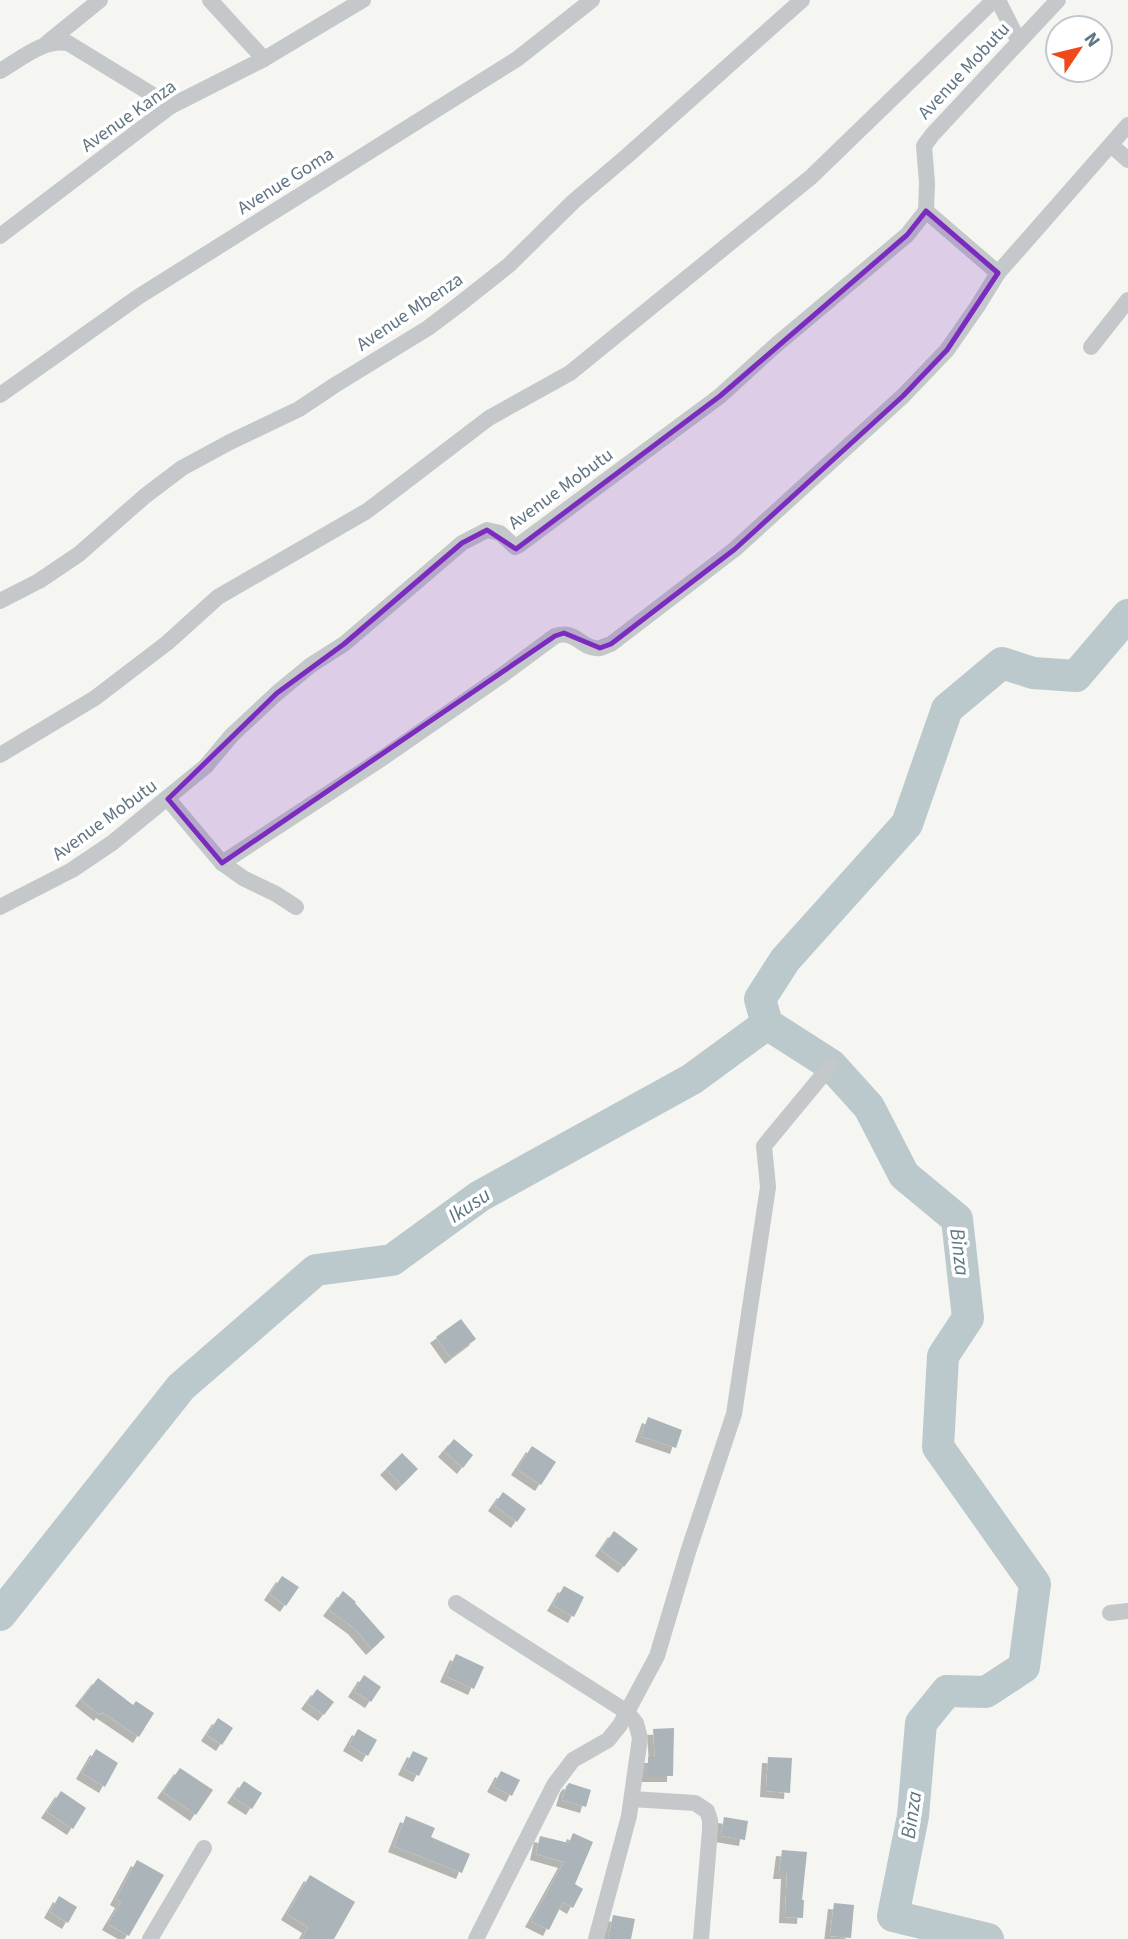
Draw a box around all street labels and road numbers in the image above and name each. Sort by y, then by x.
street label: Avenue Mobutu [912,16,1016,126]
street label: Avenue Kanza [76,73,182,159]
street label: Avenue Goma [232,141,339,222]
street label: Avenue Mbenza [351,266,469,358]
street label: Avenue Mobutu [503,442,619,537]
street label: Avenue Mobutu [47,773,163,868]

